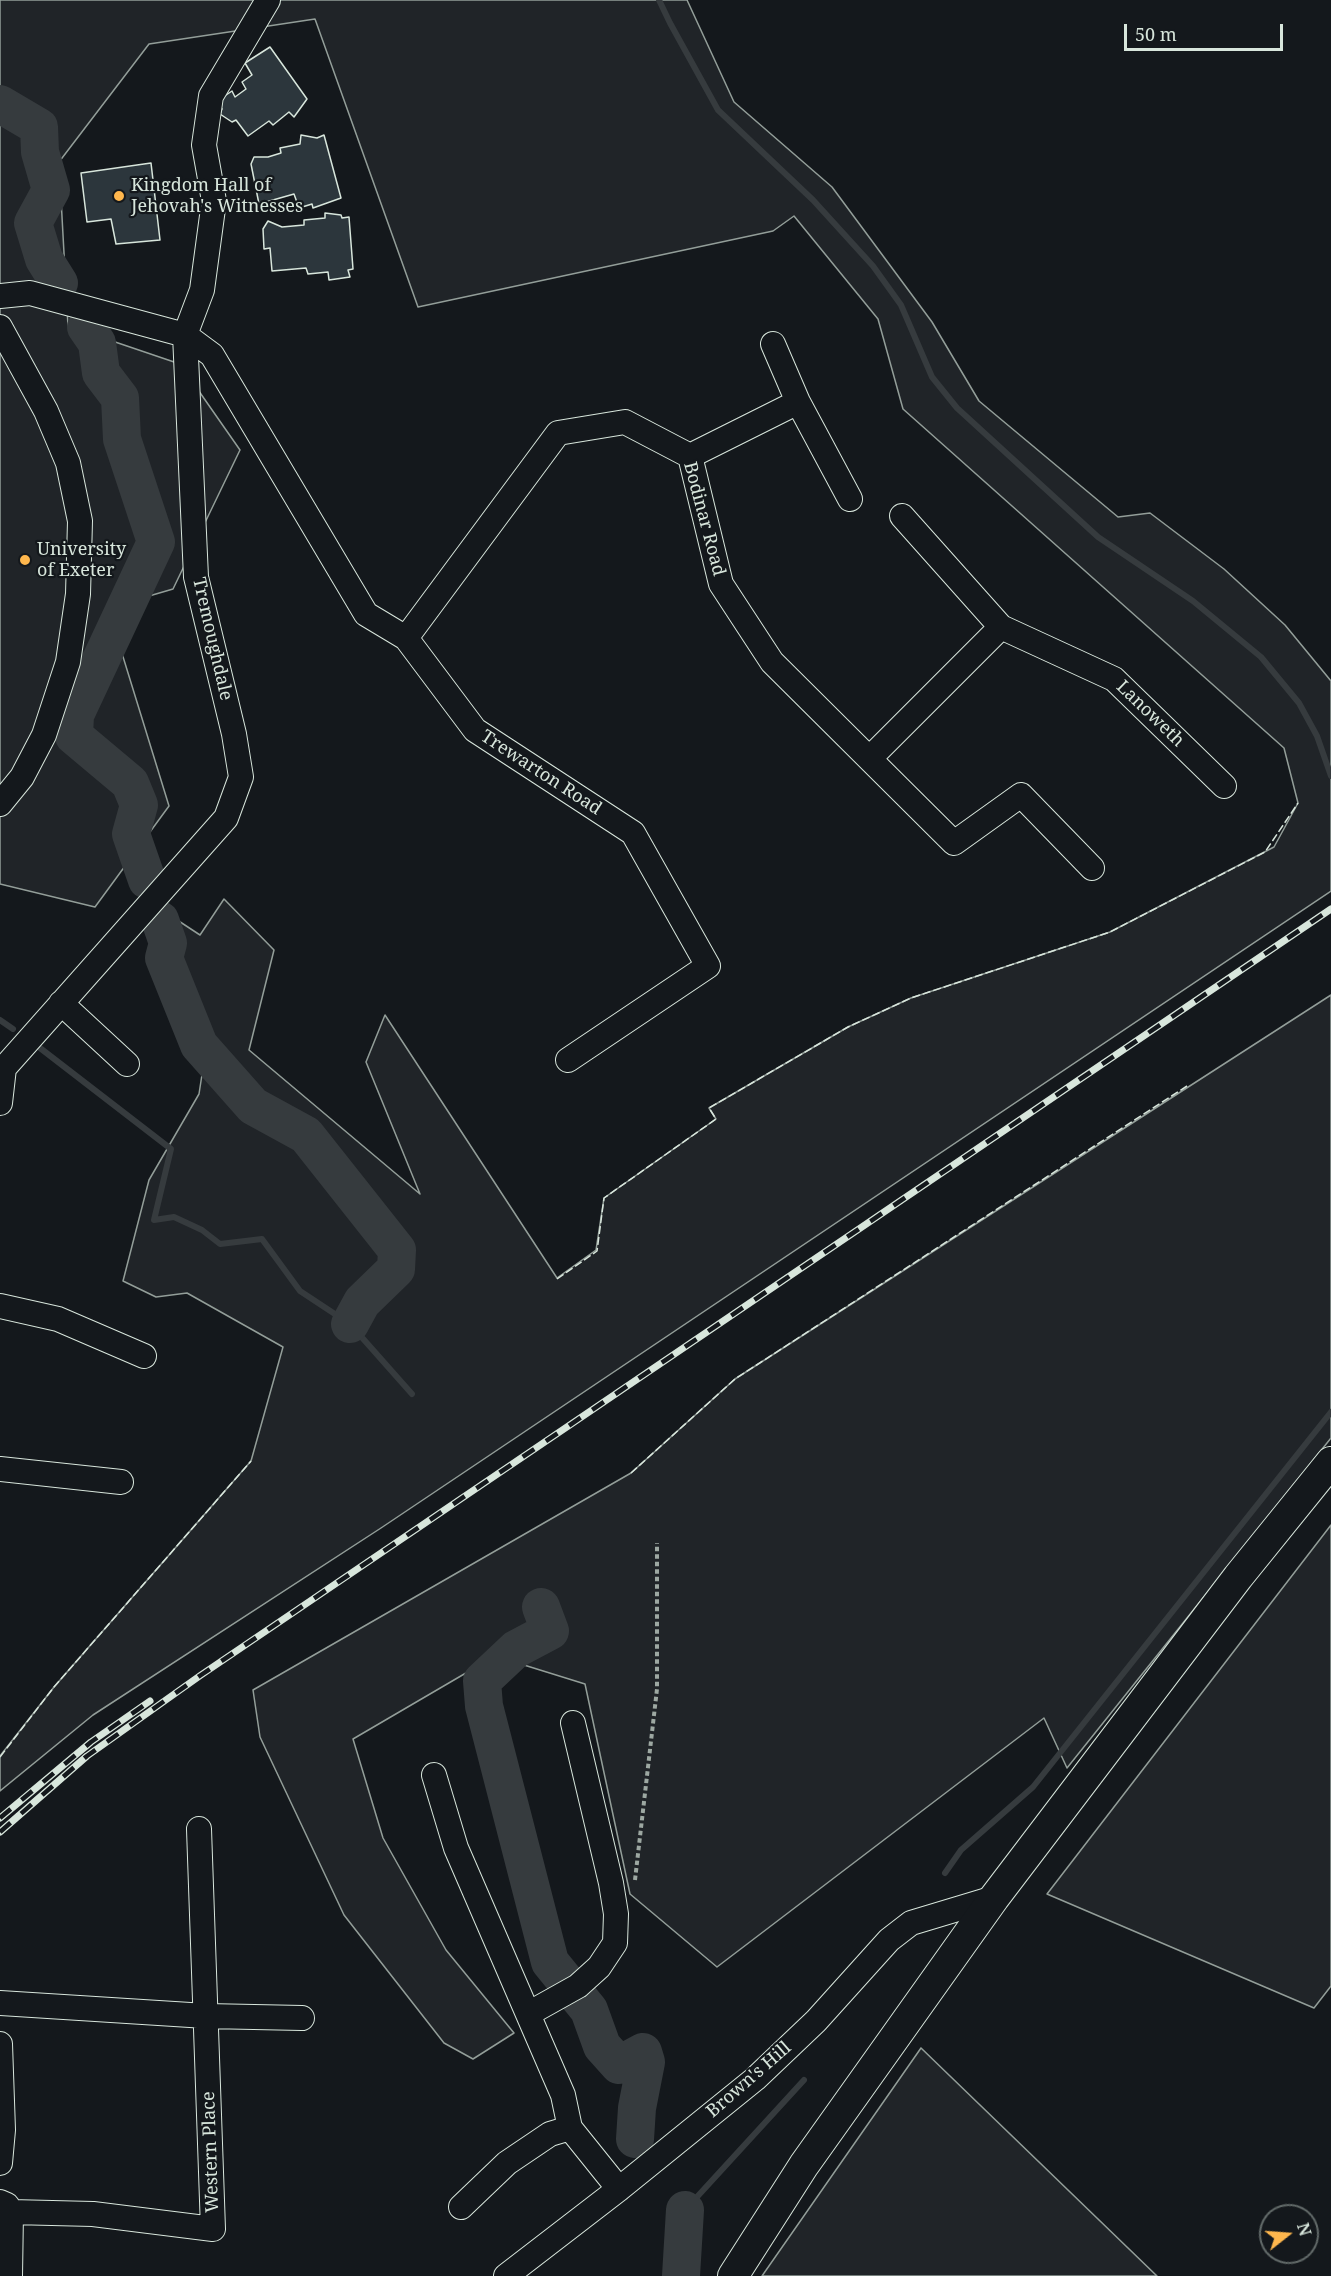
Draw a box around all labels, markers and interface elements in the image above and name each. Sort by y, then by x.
scale bar [1127,12,1286,50]
text: 50 m [1135,22,1177,46]
place label: Kingdom Hall of Jehovah's Witnesses [131,175,303,218]
marker: Kingdom Hall of Jehovah's Witnesses [112,189,126,203]
street label: Bodinar Road [678,460,730,578]
place label: University of Exeter [37,539,126,582]
marker: University of Exeter [18,553,32,567]
street label: Tremoughdale [187,575,237,703]
street label: Lanoweth [1111,676,1189,752]
street label: Trewarton Road [477,726,605,820]
street label: Brown's Hill [702,2037,796,2123]
street label: Western Place [198,2091,224,2213]
north arrow [1259,2204,1319,2264]
text: N [1292,2220,1317,2239]

